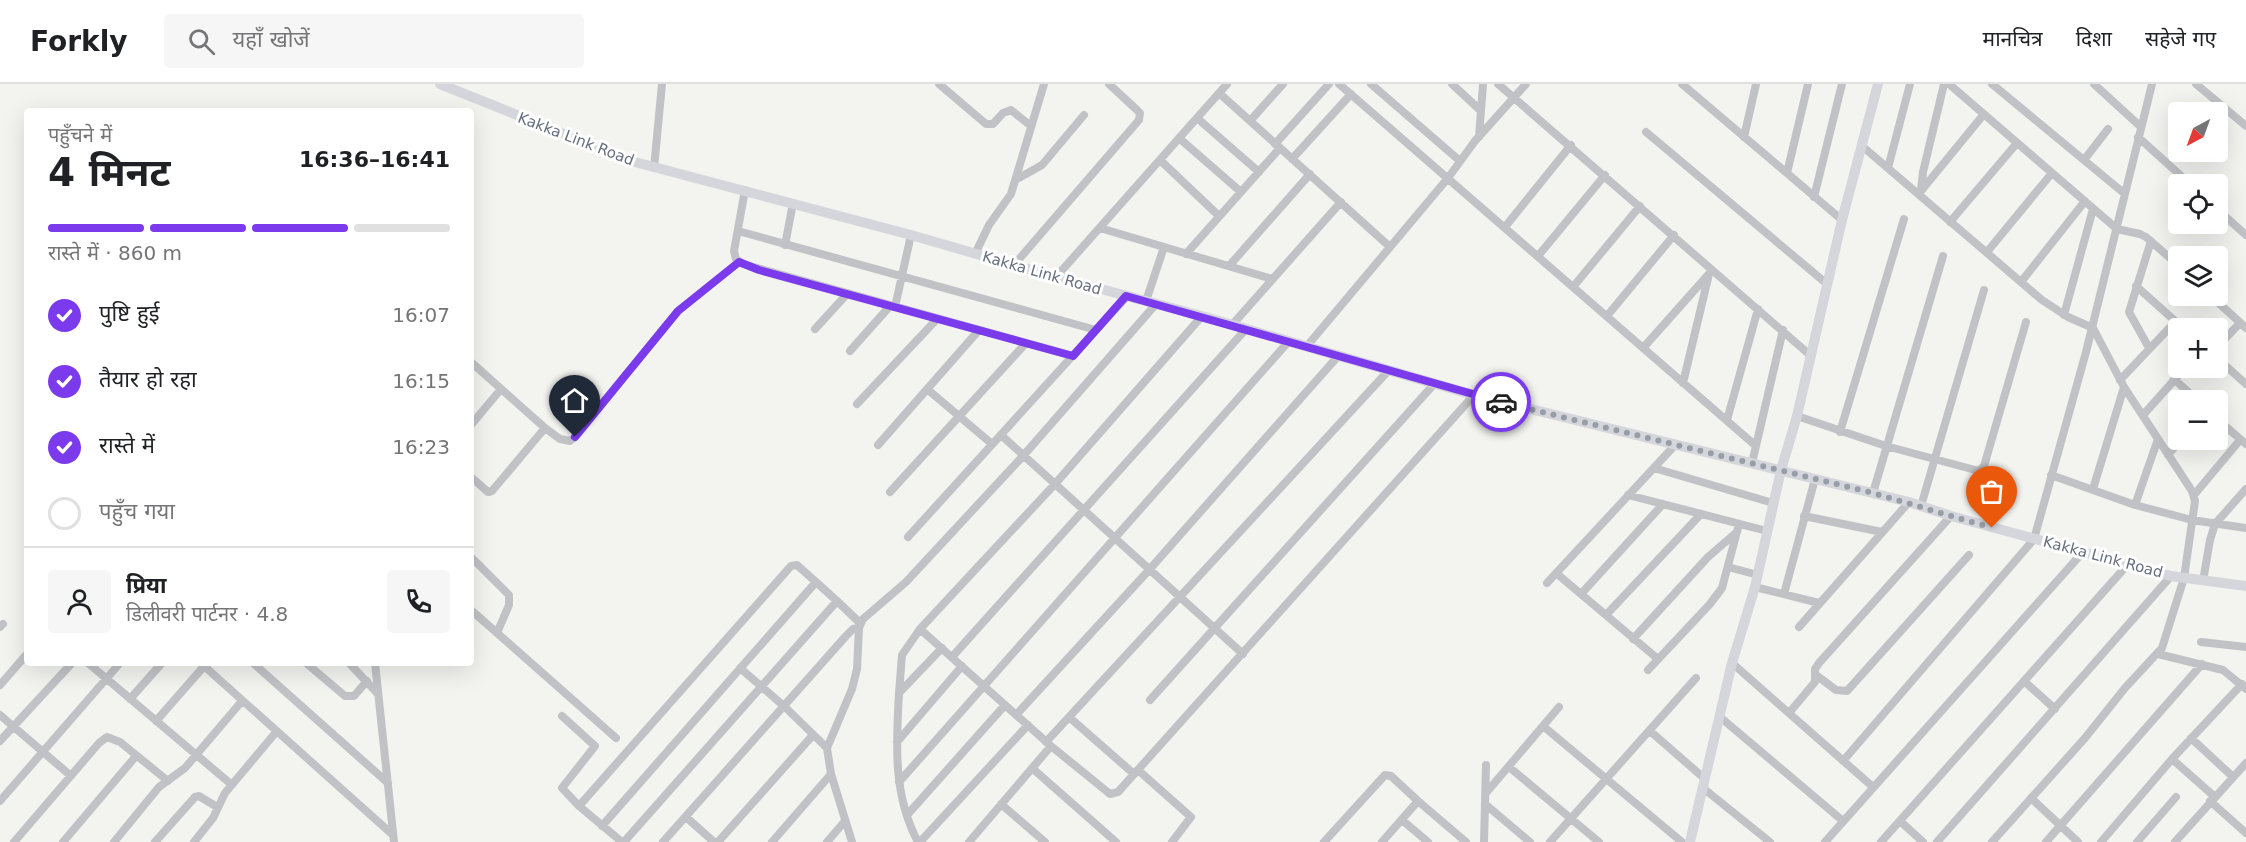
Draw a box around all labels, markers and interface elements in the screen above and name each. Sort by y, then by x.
search box [164,14,584,68]
text: Forkly [30,25,128,58]
icon: search [185,25,218,58]
text: यहाँ खोजें [233,27,310,52]
text: मानचित्र [1983,27,2043,51]
text: दिशा [2076,27,2112,51]
text: सहेजे गए [2145,27,2216,51]
north arrow [2168,102,2228,162]
map controls [2168,102,2228,450]
street label: Kakka Link Road [515,109,637,169]
text: पहुँचने में [48,123,112,147]
text: 16:36–16:41 [299,147,450,172]
text: 4 मिनट [48,150,171,195]
button: locate [2168,174,2228,234]
text: रास्ते में · 860 m [48,241,182,265]
button: layers [2168,246,2228,306]
street label: Kakka Link Road [980,247,1104,299]
icon: check [48,299,81,332]
text: पुष्टि हुई [99,301,160,326]
text: 16:07 [392,303,450,327]
button: + [2168,318,2228,378]
icon: check [48,365,81,398]
text: तैयार हो रहा [99,367,197,392]
text: 16:15 [392,369,450,393]
courier [1471,372,1531,432]
pin [549,375,600,437]
icon: home [558,384,591,417]
icon: car [1485,386,1518,419]
button: − [2168,390,2228,450]
icon: check [48,431,81,464]
text: रास्ते में [99,433,155,458]
text: 16:23 [392,435,450,459]
pin [1966,466,2017,528]
icon: bag [1975,475,2008,508]
text: पहुँच गया [99,499,175,524]
street label: Kakka Link Road [2041,532,2165,582]
button: person [48,570,111,633]
button: phone [387,570,450,633]
text: प्रिया [126,573,166,598]
text: डिलीवरी पार्टनर · 4.8 [126,602,288,626]

